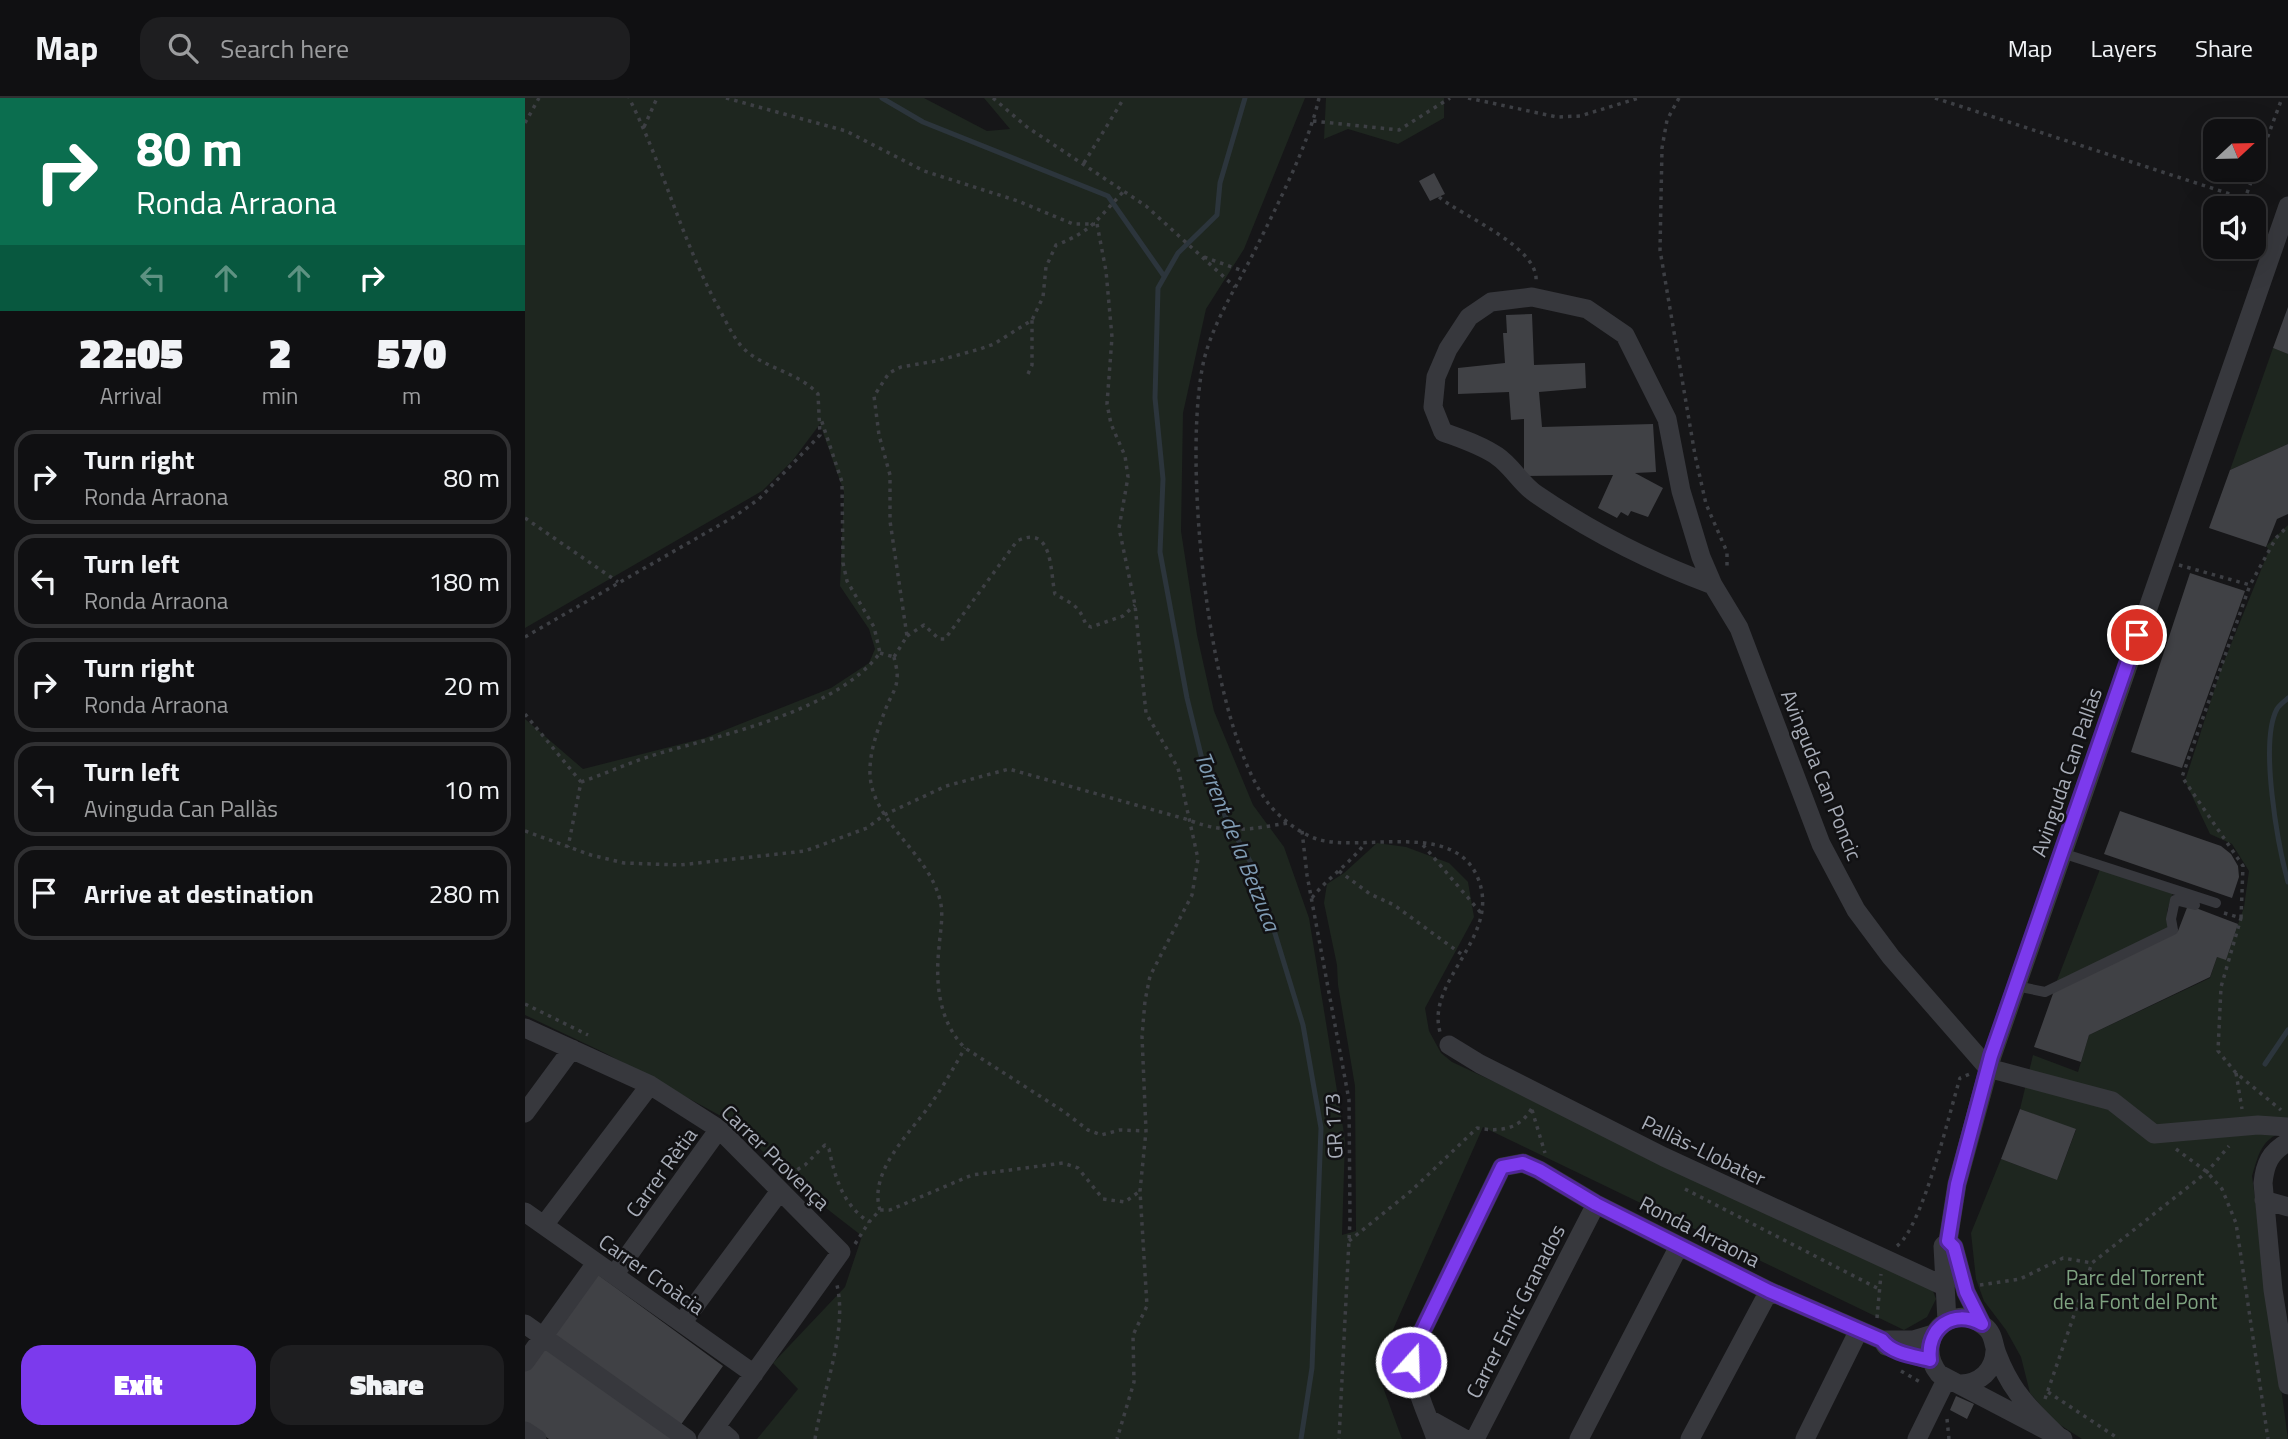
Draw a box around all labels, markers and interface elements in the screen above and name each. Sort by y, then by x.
search box [140,17,630,80]
text: Map [35,23,98,73]
icon: search [164,29,202,67]
text: Search here [220,29,349,68]
text: Map [2008,30,2053,66]
text: Layers [2091,30,2157,66]
text: Share [2195,30,2253,66]
text: 80 m [136,110,243,185]
north arrow [2203,119,2266,182]
map controls [2203,119,2266,259]
icon: right [21,126,112,217]
text: Ronda Arraona [136,178,337,226]
button: sound [2203,196,2266,259]
icon: left [134,259,172,297]
icon: ahead [207,259,245,297]
icon: ahead [280,259,318,297]
icon: right [353,259,391,297]
text: 22:05 [79,320,183,384]
text: 2 [269,320,292,384]
text: 570 [377,320,446,384]
text: Arrival [100,378,162,413]
text: min [262,378,298,413]
text: m [402,378,421,413]
text: Turn right [84,440,195,479]
icon: right [25,458,63,496]
text: 80 m [443,458,500,497]
text: Ronda Arraona [84,479,228,514]
text: Turn left [84,544,179,583]
icon: left [25,562,63,600]
text: 180 m [429,562,500,601]
text: Ronda Arraona [84,583,228,618]
pin [2107,605,2167,665]
icon: arrive [2118,616,2156,654]
text: Turn right [84,648,195,687]
icon: right [25,666,63,704]
text: 20 m [443,666,500,705]
street label: Avinguda Can Pallàs [2022,683,2110,861]
street label: Avinguda Can Poncic [1773,685,1871,865]
text: Ronda Arraona [84,687,228,722]
water label: Torrent de la Betzuca [1186,746,1290,937]
text: Turn left [84,752,179,791]
icon: left [25,770,63,808]
text: 10 m [443,770,500,809]
text: Avinguda Can Pallàs [84,791,278,826]
icon: arrive [25,874,63,912]
text: Arrive at destination [84,874,314,913]
text: 280 m [429,874,500,913]
street label: GR 173 [1315,1092,1351,1160]
street label: Carrer Provença [714,1097,838,1218]
street label: Pallàs-Llobater [1636,1106,1772,1194]
street label: Carrer Rètia [617,1120,705,1224]
street label: Ronda Arraona [1634,1187,1766,1275]
street label: Carrer Enric Granados [1457,1218,1573,1404]
street label: Carrer Croàcia [592,1226,712,1323]
park label: Parc del Torrent de la Font del Pont [2053,1261,2218,1317]
position arrow [1374,1325,1448,1399]
button: Exit [21,1345,256,1425]
button: Share [270,1345,504,1425]

